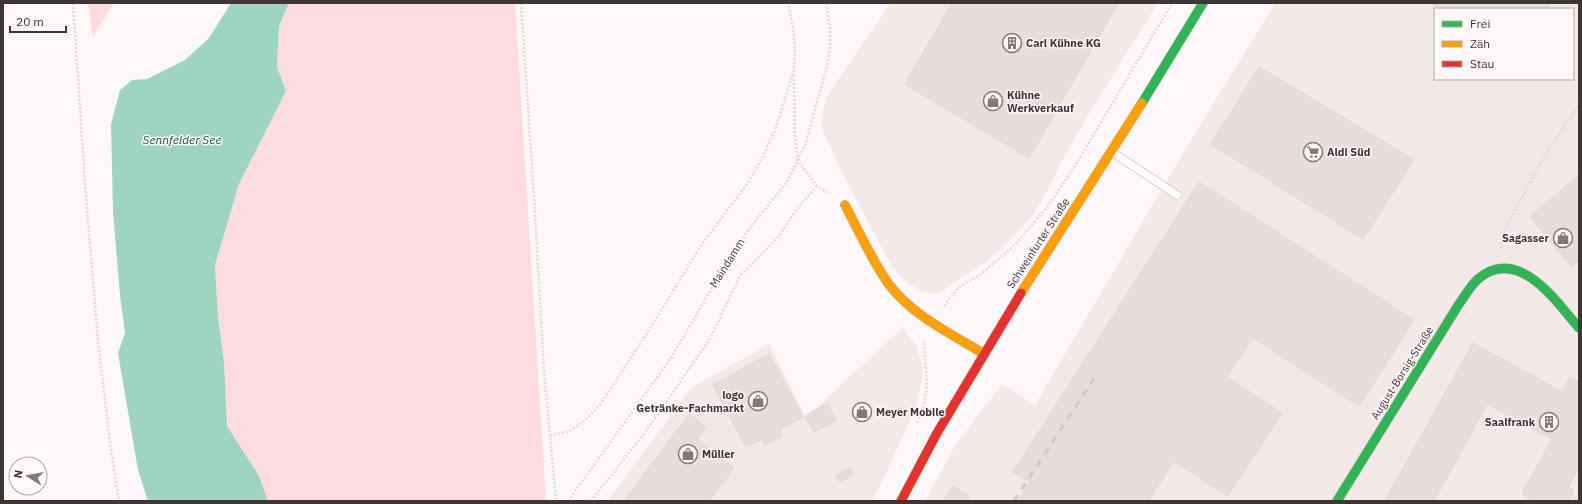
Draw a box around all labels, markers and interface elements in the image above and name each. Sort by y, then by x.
scale bar [10,8,66,34]
legend [1434,8,1574,80]
text: 20 m [16,14,44,29]
text: Frei [1470,16,1490,31]
building icon: Carl Kühne KG [1001,32,1023,54]
place label: Carl Kühne KG [1026,36,1101,50]
text: Zäh [1470,36,1490,51]
text: Stau [1470,56,1494,71]
place label: Kühne Werkverkauf [1007,88,1074,115]
shop icon: Kühne Werkverkauf [982,90,1004,112]
water label: Sennfelder See [142,132,222,147]
supermarket icon: Aldi Süd [1302,141,1324,163]
place label: Aldi Süd [1327,145,1370,159]
street label: Schweinfurter Straße [1003,195,1073,291]
shop icon: Sagasser [1552,227,1574,249]
place label: Sagasser [1502,231,1550,245]
street label: Maindamm [706,236,748,290]
street label: August-Borsig-Straße [1368,324,1436,422]
place label: logo Getränke-Fachmarkt [636,388,744,415]
shop icon: logo Getränke-Fachmarkt [747,390,769,412]
shop icon: Meyer Mobile [851,401,873,423]
place label: Meyer Mobile [876,405,945,419]
building icon: Saalfrank [1538,411,1560,433]
place label: Saalfrank [1485,415,1536,429]
shop icon: Müller [677,443,699,465]
place label: Müller [702,447,735,461]
north arrow [8,456,48,496]
text: N [11,469,26,479]

